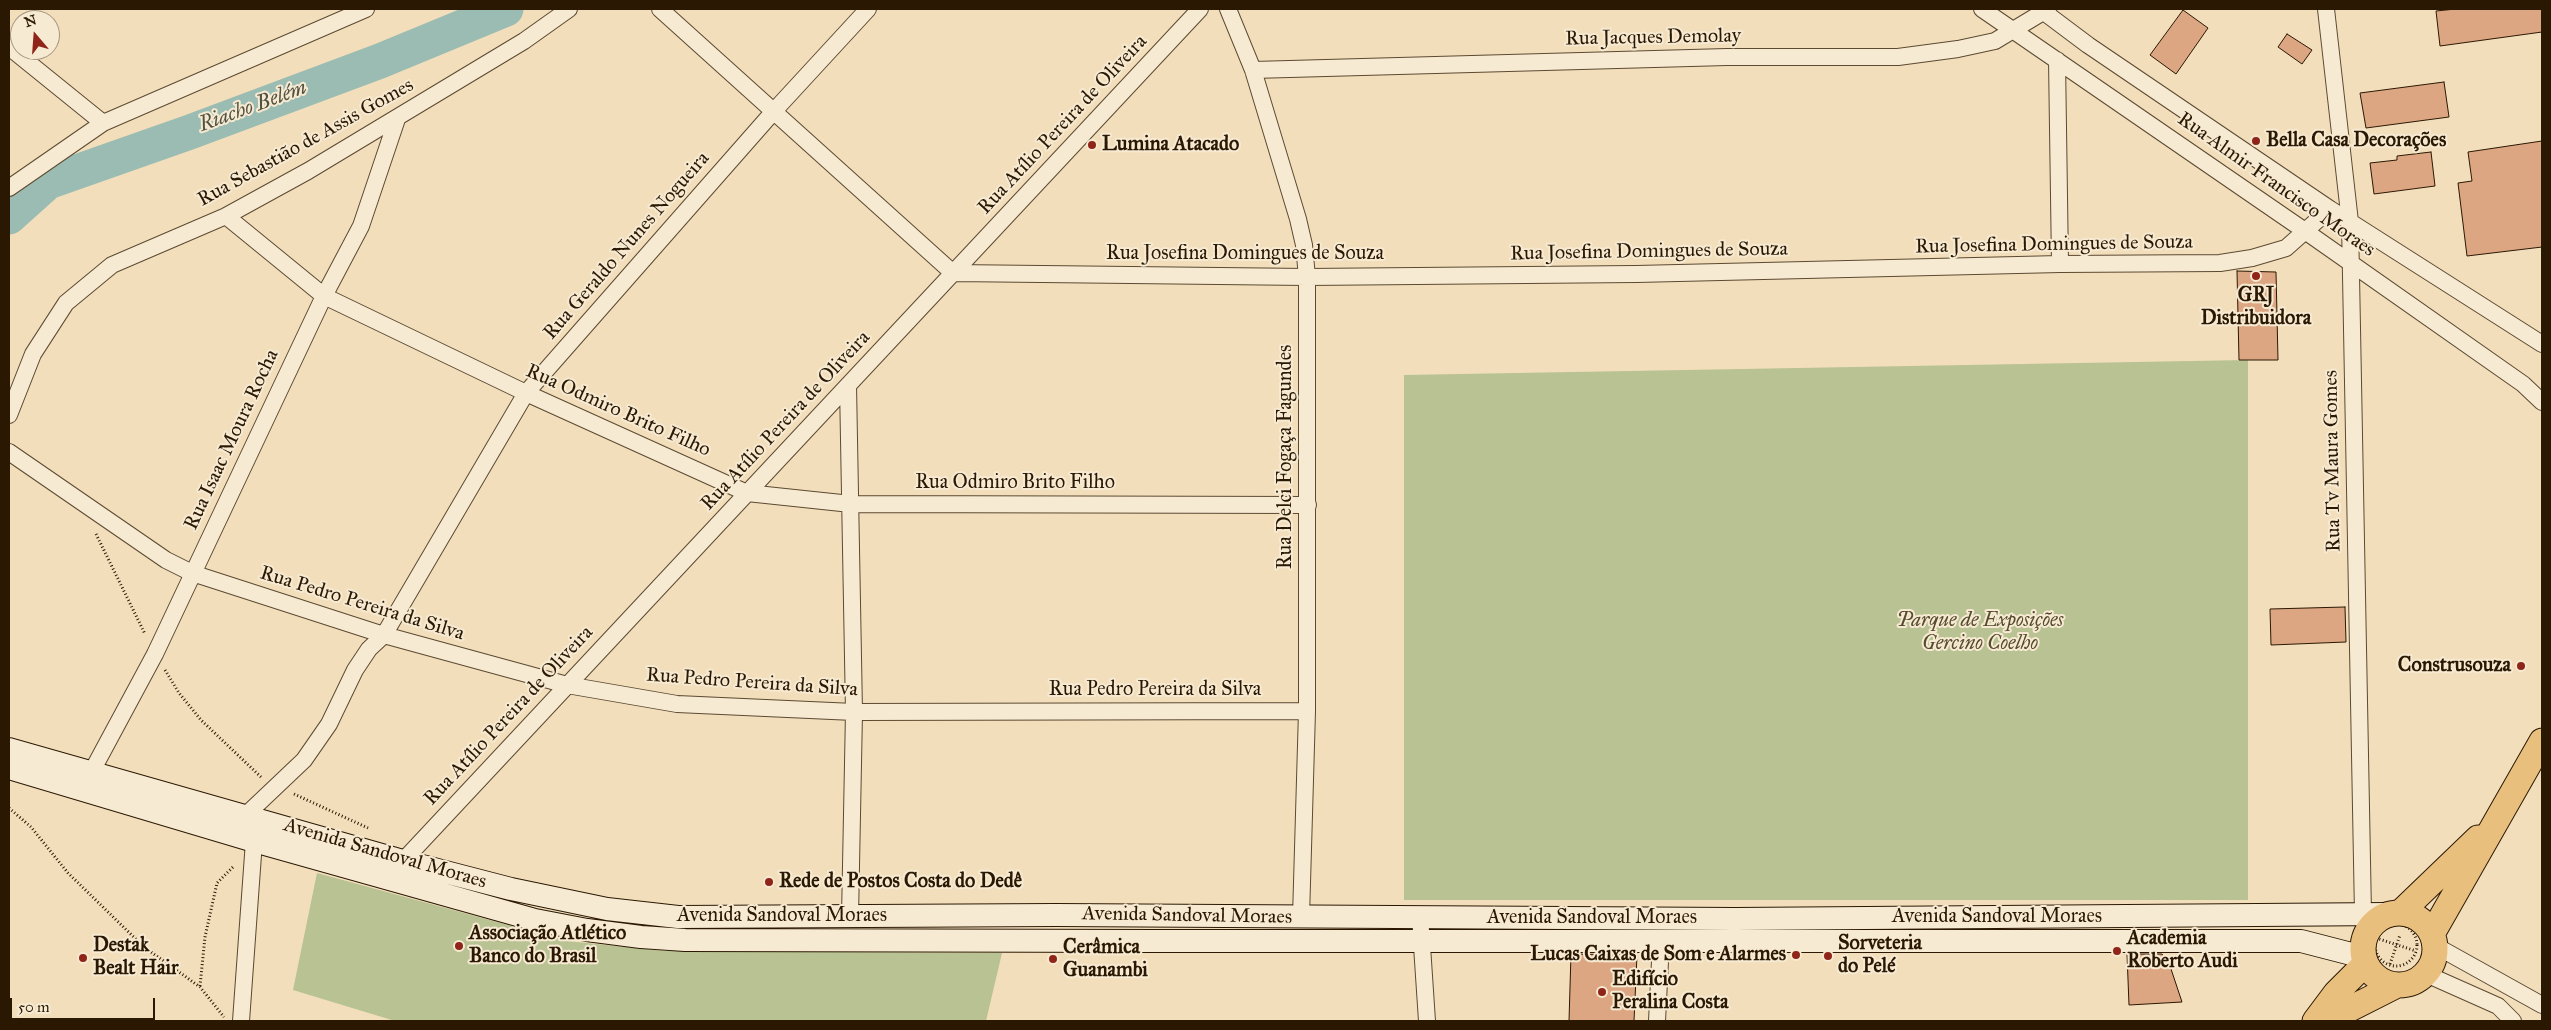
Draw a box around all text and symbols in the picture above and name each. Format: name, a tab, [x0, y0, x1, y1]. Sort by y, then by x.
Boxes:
north arrow	[10, 10, 60, 60]
text: N	[22, 11, 39, 31]
street label: Rua Jacques Demolay	[1565, 24, 1741, 52]
street label: Rua Atílio Pereira de Oliveira	[973, 30, 1153, 220]
street label: Rua Sebastião de Assis Gomes	[194, 74, 418, 212]
water label: Riacho Belém	[196, 76, 310, 138]
street label: Rua Almir Francisco Moraes	[2172, 107, 2380, 263]
place label: Bella Casa Decorações	[2266, 129, 2446, 153]
place label: Lumina Atacado	[1102, 133, 1239, 157]
marker: Bella Casa Decorações	[2250, 135, 2262, 147]
marker: Lumina Atacado	[1086, 139, 1098, 151]
street label: Rua Geraldo Nunes Nogueira	[539, 147, 715, 345]
street label: Rua Josefina Domingues de Souza	[1915, 231, 2193, 259]
street label: Rua Josefina Domingues de Souza	[1510, 238, 1788, 266]
street label: Rua Josefina Domingues de Souza	[1106, 242, 1384, 266]
marker: GRJ Distribuidora	[2250, 270, 2262, 282]
place label: GRJ Distribuidora	[2201, 284, 2311, 331]
street label: Rua Atílio Pereira de Oliveira	[696, 326, 876, 516]
street label: Rua Delci Fogaça Fagundes	[1274, 345, 1298, 569]
street label: Rua Isaac Moura Rocha	[180, 346, 284, 534]
street label: Rua Odmiro Brito Filho	[522, 359, 714, 463]
street label: Rua Tv Maura Gomes	[2319, 370, 2347, 552]
street label: Rua Odmiro Brito Filho	[915, 471, 1115, 495]
street label: Rua Pedro Pereira da Silva	[257, 561, 467, 647]
park label: Parque de Exposições Gercino Coelho	[1897, 609, 2063, 656]
street label: Rua Atílio Pereira de Oliveira	[419, 621, 599, 811]
place label: Construsouza	[2398, 654, 2511, 678]
marker: Construsouza	[2515, 660, 2527, 672]
street label: Rua Pedro Pereira da Silva	[645, 664, 859, 702]
street label: Rua Pedro Pereira da Silva	[1049, 678, 1261, 702]
street label: Avenida Sandoval Moraes	[281, 814, 489, 894]
place label: Rede de Postos Costa do Dedê	[779, 870, 1022, 894]
marker: Rede de Postos Costa do Dedê	[763, 876, 775, 888]
street label: Avenida Sandoval Moraes	[1082, 902, 1292, 930]
street label: Avenida Sandoval Moraes	[677, 904, 887, 928]
street label: Avenida Sandoval Moraes	[1892, 905, 2102, 929]
street label: Avenida Sandoval Moraes	[1487, 906, 1697, 930]
place label: Associação Atlético Banco do Brasil	[469, 922, 626, 969]
place label: Academia Roberto Audi	[2127, 927, 2238, 974]
place label: Sorveteria do Pelé	[1838, 932, 1922, 979]
place label: Destak Bealt Hair	[93, 934, 178, 981]
place label: Cerâmica Guanambi	[1063, 936, 1148, 983]
marker: Associação Atlético Banco do Brasil	[453, 940, 465, 952]
place label: Lucas Caixas de Som e Alarmes	[1530, 943, 1786, 967]
marker: Academia Roberto Audi	[2111, 945, 2123, 957]
marker: Lucas Caixas de Som e Alarmes	[1790, 949, 1802, 961]
marker: Sorveteria do Pelé	[1822, 950, 1834, 962]
marker: Destak Bealt Hair	[77, 952, 89, 964]
marker: Cerâmica Guanambi	[1047, 953, 1059, 965]
place label: Edifício Peralina Costa	[1612, 968, 1728, 1015]
marker: Edifício Peralina Costa	[1596, 986, 1608, 998]
scale bar	[12, 988, 158, 1020]
text: 50 m	[18, 998, 50, 1016]

